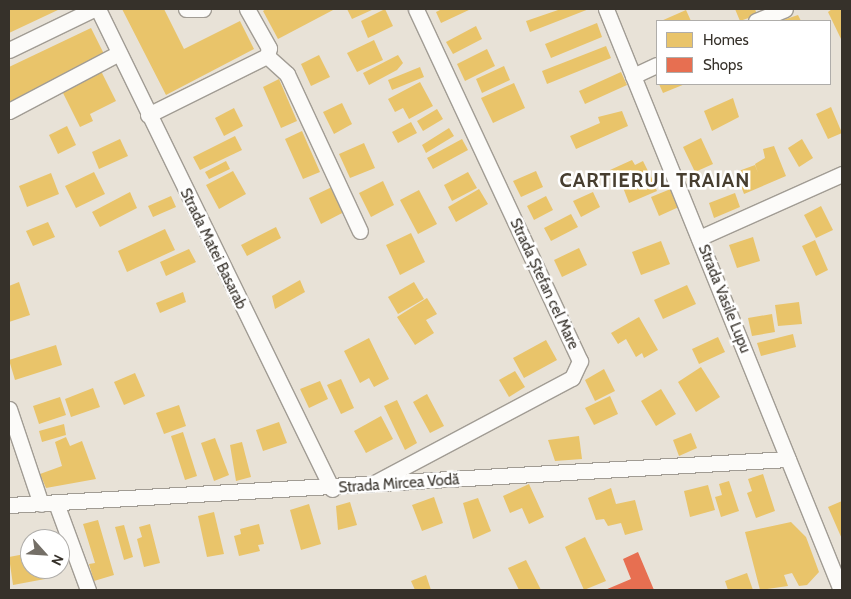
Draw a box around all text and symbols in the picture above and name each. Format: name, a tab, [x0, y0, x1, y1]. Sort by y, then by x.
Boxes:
legend	[656, 20, 831, 85]
text: Homes	[703, 31, 749, 49]
text: Shops	[703, 56, 743, 74]
district label: CARTIERUL TRAIAN	[558, 168, 752, 192]
street label: Strada Matei Basarab	[176, 186, 250, 312]
street label: Strada Ștefan cel Mare	[506, 216, 582, 352]
street label: Strada Vasile Lupu	[694, 242, 754, 356]
street label: Strada Mircea Vodă	[338, 471, 460, 497]
north arrow	[20, 529, 70, 579]
text: N	[47, 552, 68, 569]

